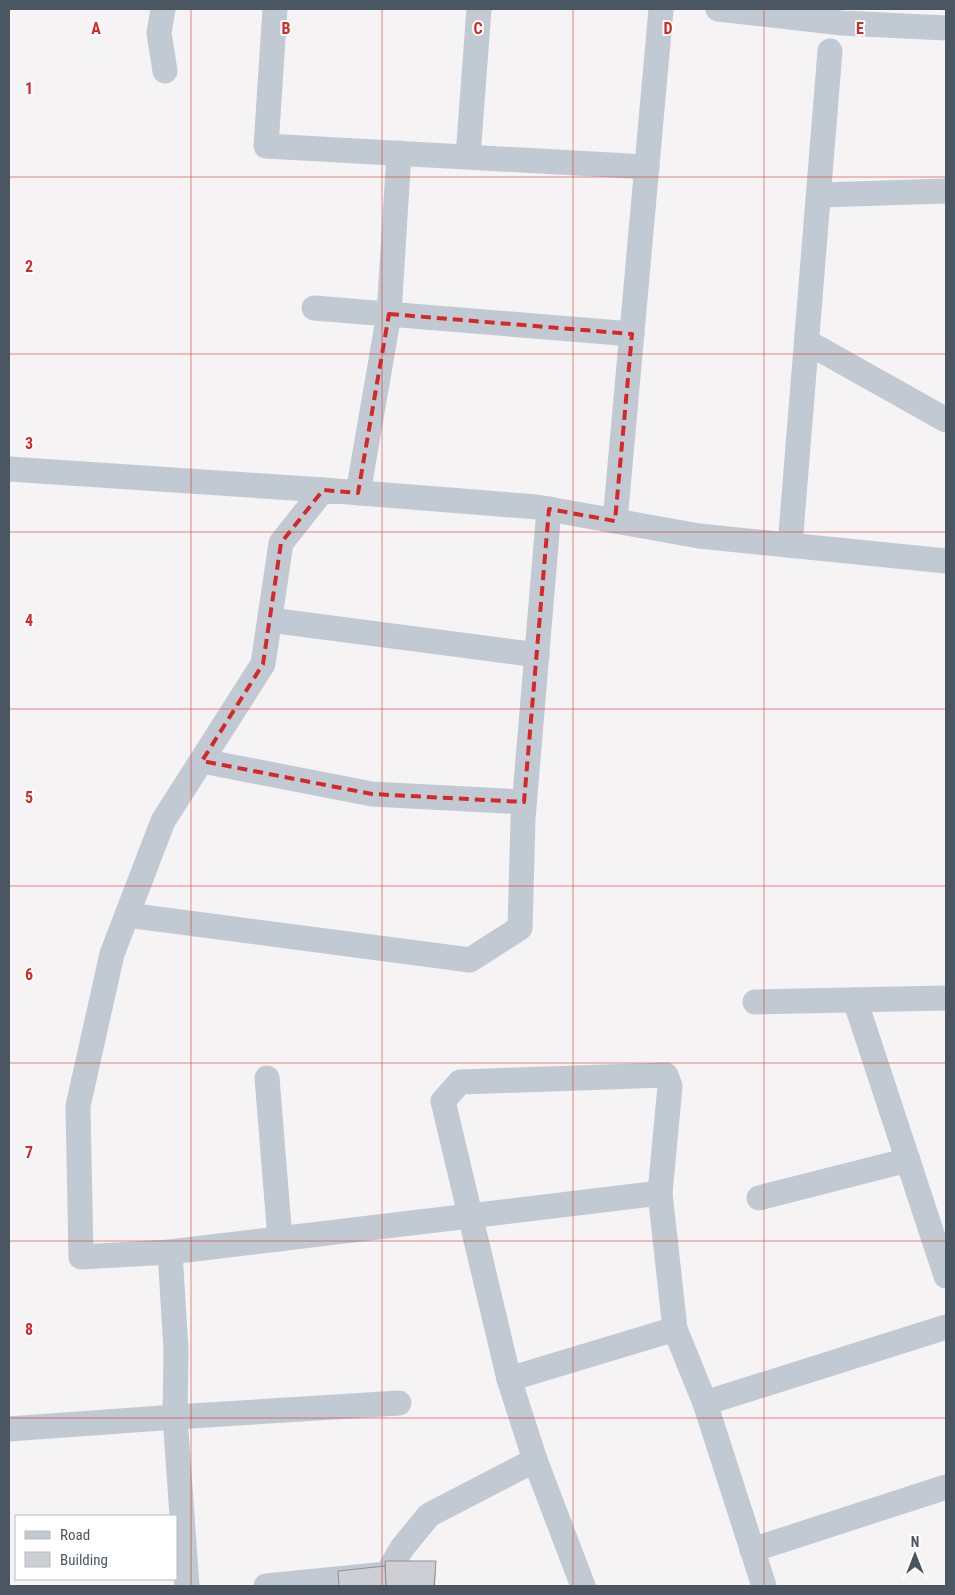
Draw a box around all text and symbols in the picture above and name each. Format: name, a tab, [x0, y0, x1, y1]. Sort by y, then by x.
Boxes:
text: A	[91, 19, 101, 38]
text: B	[282, 19, 291, 38]
text: C	[473, 19, 483, 38]
text: D	[663, 19, 673, 38]
text: E	[856, 19, 864, 38]
text: 1	[25, 79, 33, 98]
text: 2	[25, 257, 33, 276]
text: 3	[25, 434, 33, 453]
text: 4	[25, 611, 33, 630]
text: 5	[25, 788, 33, 807]
text: 6	[25, 965, 33, 984]
text: 7	[25, 1143, 33, 1162]
text: 8	[25, 1320, 33, 1339]
legend	[15, 1515, 178, 1580]
text: Road	[60, 1526, 90, 1544]
north arrow	[890, 1530, 940, 1580]
text: N	[911, 1534, 919, 1550]
text: Building	[60, 1551, 108, 1569]

